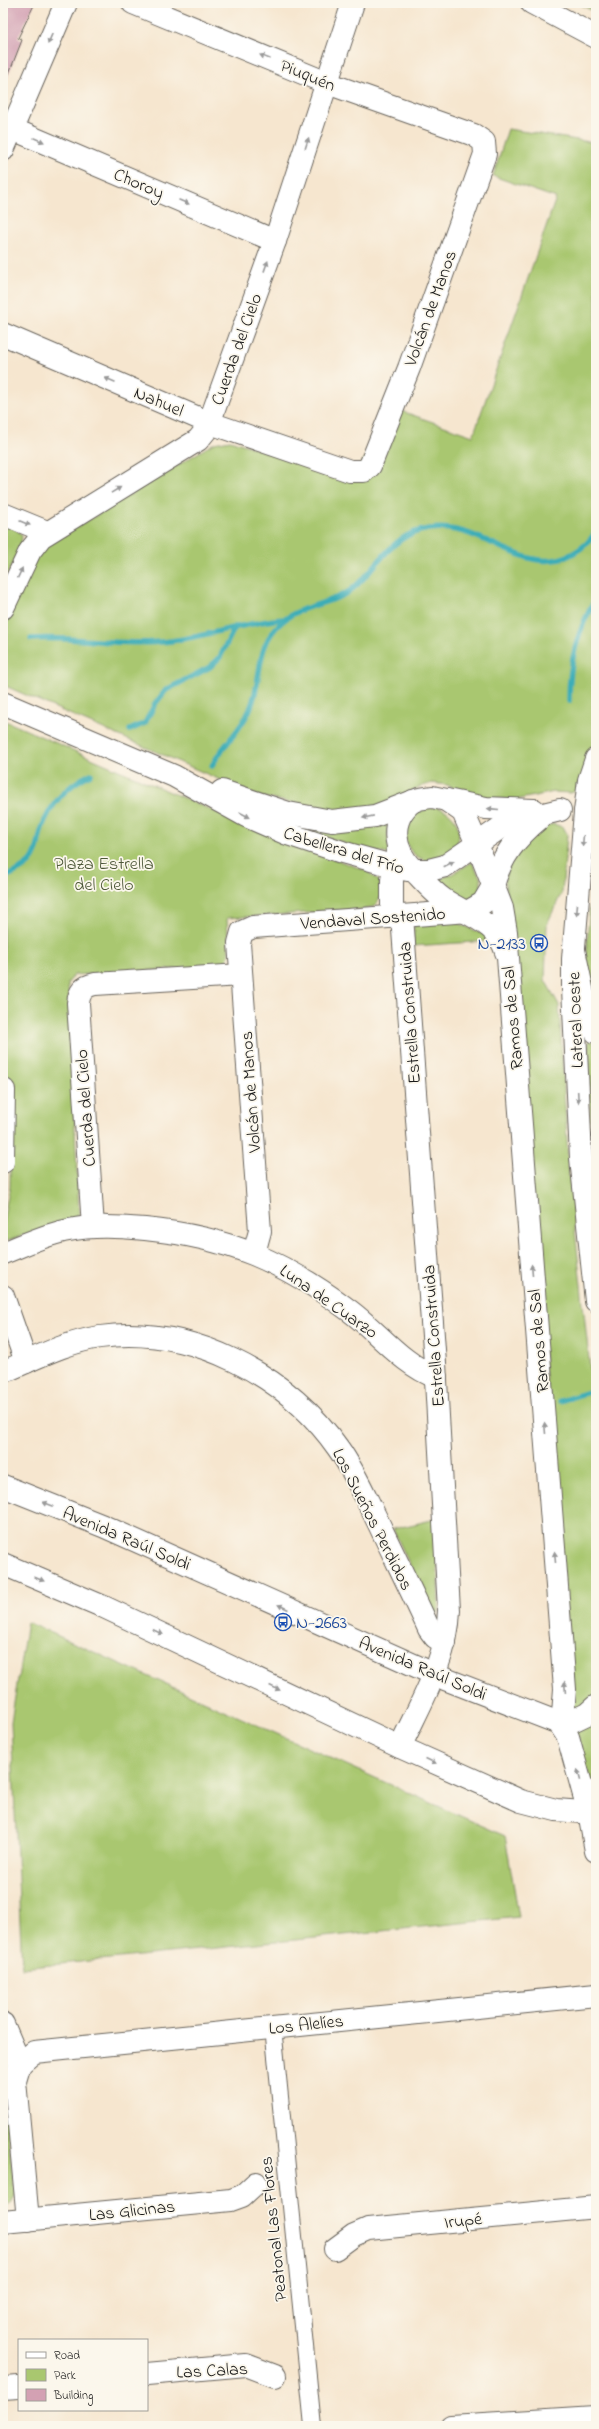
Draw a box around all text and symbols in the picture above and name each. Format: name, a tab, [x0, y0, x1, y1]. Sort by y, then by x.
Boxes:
one-way arrow	[47, 33, 53, 45]
one-way arrow	[259, 54, 271, 61]
street label: Piuquén	[276, 54, 339, 100]
one-way arrow	[304, 136, 310, 148]
one-way arrow	[33, 137, 44, 143]
street label: Choroy	[109, 163, 168, 207]
one-way arrow	[179, 199, 190, 205]
street label: Volcán de Manos	[399, 247, 465, 371]
one-way arrow	[263, 260, 269, 272]
street label: Cuerda del Cielo	[206, 290, 270, 409]
one-way arrow	[103, 376, 115, 382]
street label: Nahuel	[129, 381, 187, 425]
one-way arrow	[110, 487, 122, 494]
one-way arrow	[20, 520, 31, 526]
one-way arrow	[17, 567, 23, 578]
one-way arrow	[487, 805, 499, 812]
one-way arrow	[240, 812, 251, 818]
one-way arrow	[362, 814, 374, 820]
street label: Cabellera del Frío	[280, 821, 407, 883]
one-way arrow	[579, 835, 586, 847]
park label: Plaza Estrella del Cielo	[54, 852, 154, 899]
one-way arrow	[443, 861, 454, 867]
street label: Vendaval Sostenido	[299, 902, 446, 938]
one-way arrow	[573, 904, 580, 916]
place label: N-2133	[478, 932, 526, 958]
bus stop icon: N-2133	[529, 933, 549, 953]
street label: Estrella Construida	[393, 941, 429, 1085]
street label: Ramos de Sal	[497, 965, 531, 1071]
street label: Lateral Oeste	[562, 970, 592, 1069]
street label: Volcán de Manos	[235, 1030, 269, 1154]
street label: Cuerda del Cielo	[70, 1048, 104, 1167]
one-way arrow	[574, 1091, 581, 1103]
street label: Luna de Cuarzo	[273, 1259, 382, 1346]
street label: Estrella Construida	[417, 1264, 453, 1408]
one-way arrow	[529, 1264, 536, 1276]
street label: Ramos de Sal	[523, 1288, 557, 1394]
one-way arrow	[541, 1422, 548, 1434]
street label: Los Sueños Perdidos	[324, 1444, 418, 1595]
one-way arrow	[42, 1501, 54, 1507]
street label: Avenida Raúl Soldi	[58, 1501, 194, 1579]
one-way arrow	[551, 1551, 558, 1563]
one-way arrow	[33, 1576, 45, 1583]
one-way arrow	[276, 1603, 288, 1609]
place label: N-2663	[296, 1611, 347, 1637]
bus stop icon: N-2663	[273, 1612, 293, 1632]
one-way arrow	[152, 1629, 163, 1635]
street label: Avenida Raúl Soldi	[354, 1631, 490, 1709]
one-way arrow	[561, 1681, 568, 1693]
one-way arrow	[270, 1685, 281, 1691]
one-way arrow	[425, 1758, 437, 1764]
one-way arrow	[576, 1769, 582, 1781]
street label: Los Alelíes	[267, 2009, 345, 2043]
street label: Peatonal Las Flores	[254, 2155, 296, 2303]
street label: Las Glicinas	[88, 2195, 177, 2229]
street label: Irupé	[443, 2207, 484, 2237]
legend	[18, 2339, 148, 2411]
text: Road	[54, 2347, 80, 2365]
street label: Las Calas	[176, 2357, 249, 2387]
text: Park	[54, 2367, 76, 2385]
text: Building	[53, 2387, 93, 2406]

